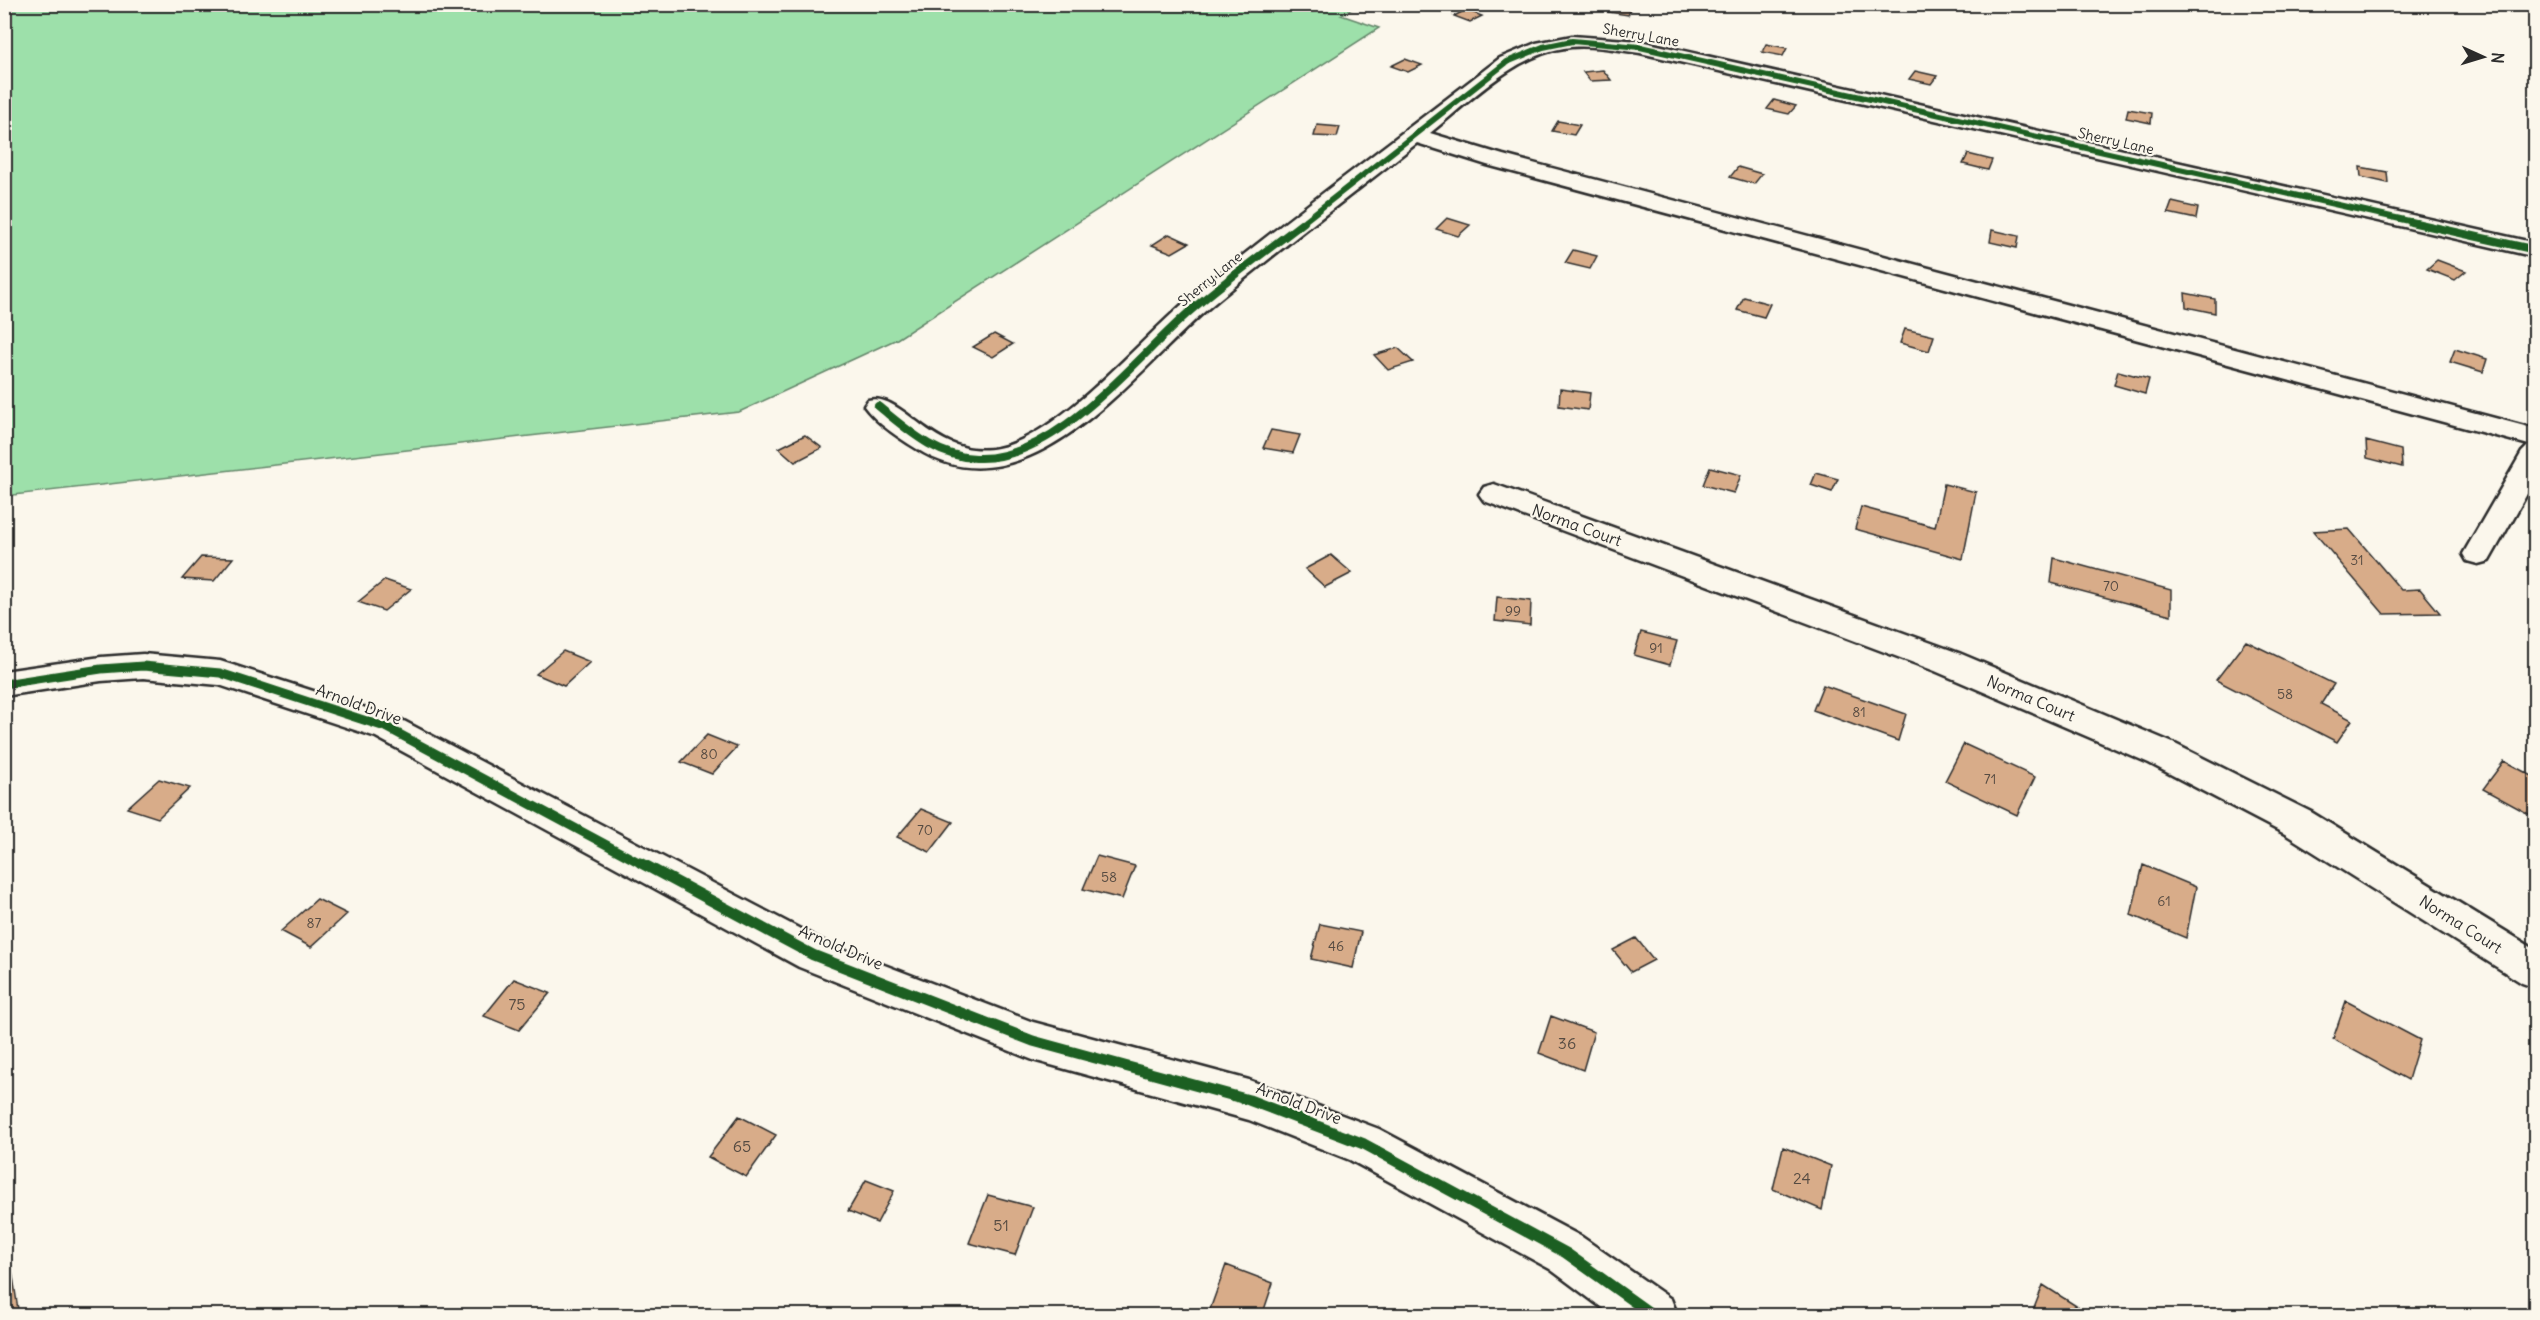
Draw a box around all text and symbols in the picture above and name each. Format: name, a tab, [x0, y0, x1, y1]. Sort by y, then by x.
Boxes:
street label: Sherry Lane	[1601, 19, 1681, 51]
north arrow	[2453, 27, 2513, 87]
text: N	[2488, 52, 2508, 64]
street label: Sherry Lane	[2076, 124, 2156, 158]
street label: Sherry Lane	[1174, 248, 1246, 310]
street label: Norma Court	[1529, 500, 1625, 551]
house number: 31	[2350, 551, 2364, 569]
house number: 70	[2103, 577, 2119, 595]
house number: 99	[1505, 602, 1521, 620]
house number: 91	[1649, 639, 1663, 657]
street label: Norma Court	[1984, 670, 2079, 726]
street label: Arnold Drive	[313, 679, 405, 729]
house number: 58	[2277, 685, 2293, 703]
house number: 81	[1852, 703, 1866, 721]
house number: 80	[700, 745, 718, 763]
house number: 71	[1984, 770, 1996, 788]
house number: 70	[917, 821, 933, 839]
house number: 58	[1101, 868, 1117, 886]
street label: Norma Court	[2416, 891, 2507, 958]
house number: 61	[2157, 892, 2171, 910]
house number: 87	[307, 914, 322, 932]
street label: Arnold Drive	[796, 920, 886, 974]
house number: 46	[1328, 937, 1344, 955]
house number: 75	[508, 994, 526, 1014]
house number: 36	[1558, 1033, 1576, 1053]
street label: Arnold Drive	[1254, 1078, 1344, 1128]
house number: 65	[733, 1136, 751, 1156]
house number: 24	[1793, 1168, 1811, 1188]
house number: 51	[993, 1215, 1009, 1235]

